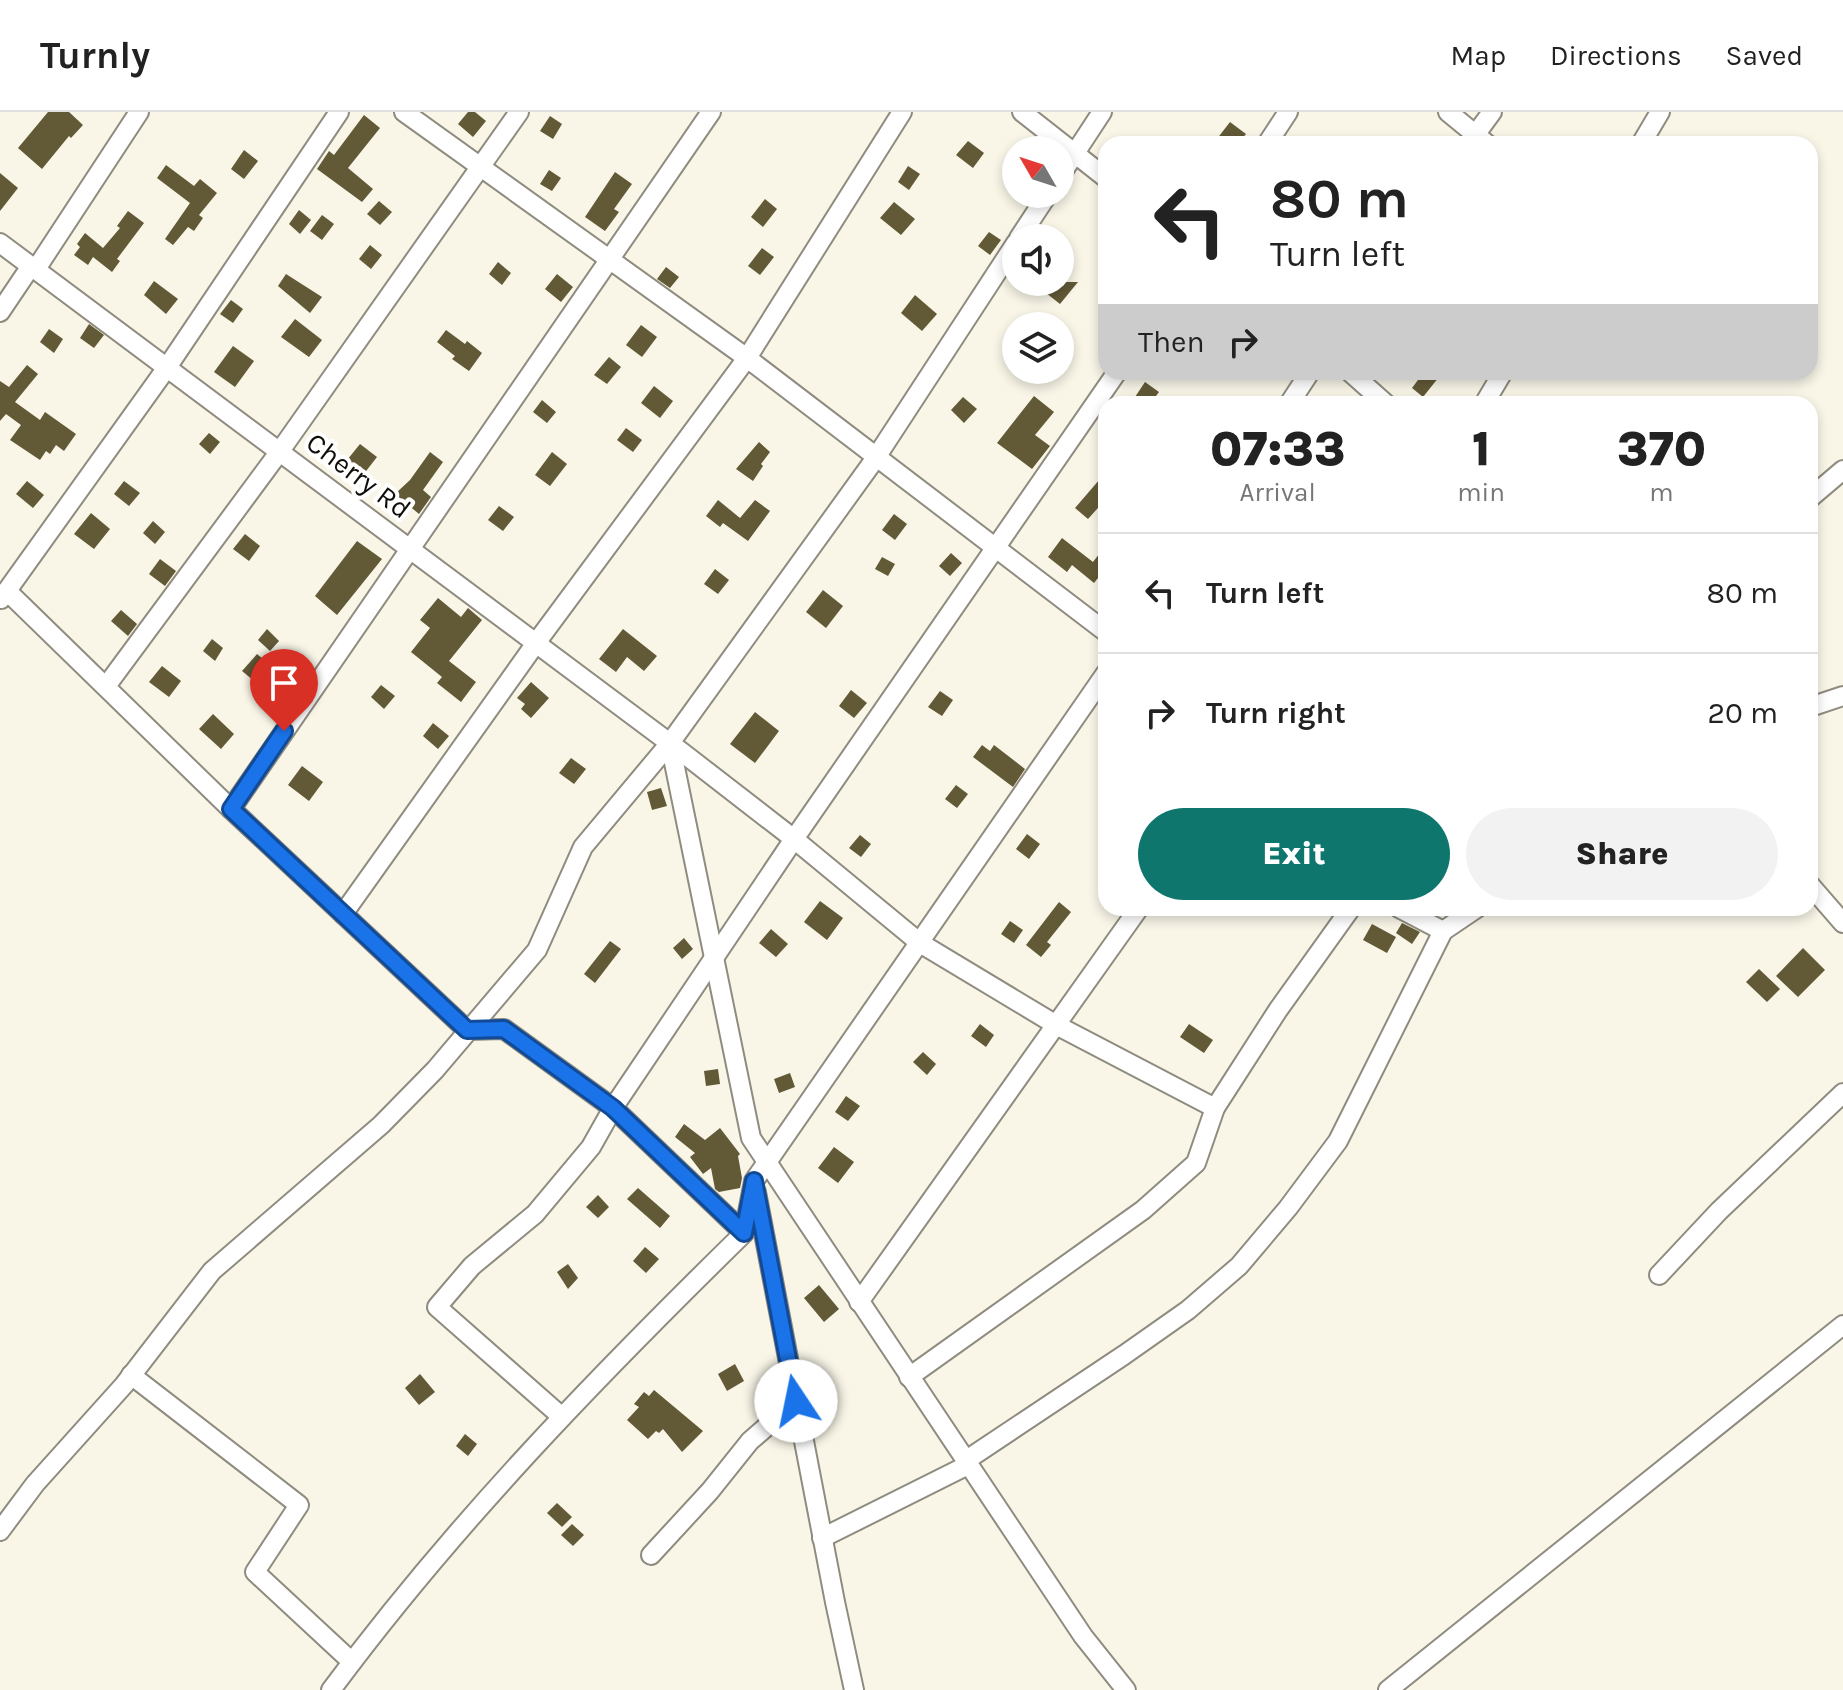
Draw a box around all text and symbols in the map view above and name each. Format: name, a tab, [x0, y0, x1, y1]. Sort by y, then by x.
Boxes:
text: Turnly	[40, 33, 150, 78]
text: Map	[1451, 39, 1506, 72]
text: Directions	[1550, 39, 1682, 72]
text: Saved	[1726, 39, 1803, 72]
north arrow	[1002, 136, 1074, 208]
map controls	[1002, 136, 1074, 384]
text: 80 m	[1270, 166, 1409, 231]
icon: left	[1138, 168, 1242, 272]
button: sound	[1002, 224, 1074, 296]
text: Turn left	[1270, 233, 1405, 275]
button: layers	[1002, 312, 1074, 384]
icon: right	[1221, 320, 1265, 364]
text: Then	[1138, 324, 1205, 360]
text: 07:33	[1210, 421, 1345, 477]
text: 1	[1472, 421, 1490, 477]
text: 370	[1617, 421, 1706, 477]
street label: Cherry Rd	[300, 425, 417, 525]
text: Arrival	[1240, 477, 1316, 508]
text: min	[1457, 477, 1505, 508]
text: m	[1649, 477, 1674, 508]
icon: left	[1138, 571, 1182, 615]
text: Turn left	[1206, 575, 1324, 611]
text: 80 m	[1707, 575, 1778, 611]
pin	[250, 649, 318, 731]
icon: arrive	[262, 661, 306, 705]
icon: right	[1138, 691, 1182, 735]
text: Turn right	[1206, 695, 1346, 731]
text: 20 m	[1708, 695, 1778, 731]
button: Exit	[1138, 808, 1450, 900]
button: Share	[1466, 808, 1778, 900]
position arrow	[754, 1359, 838, 1443]

